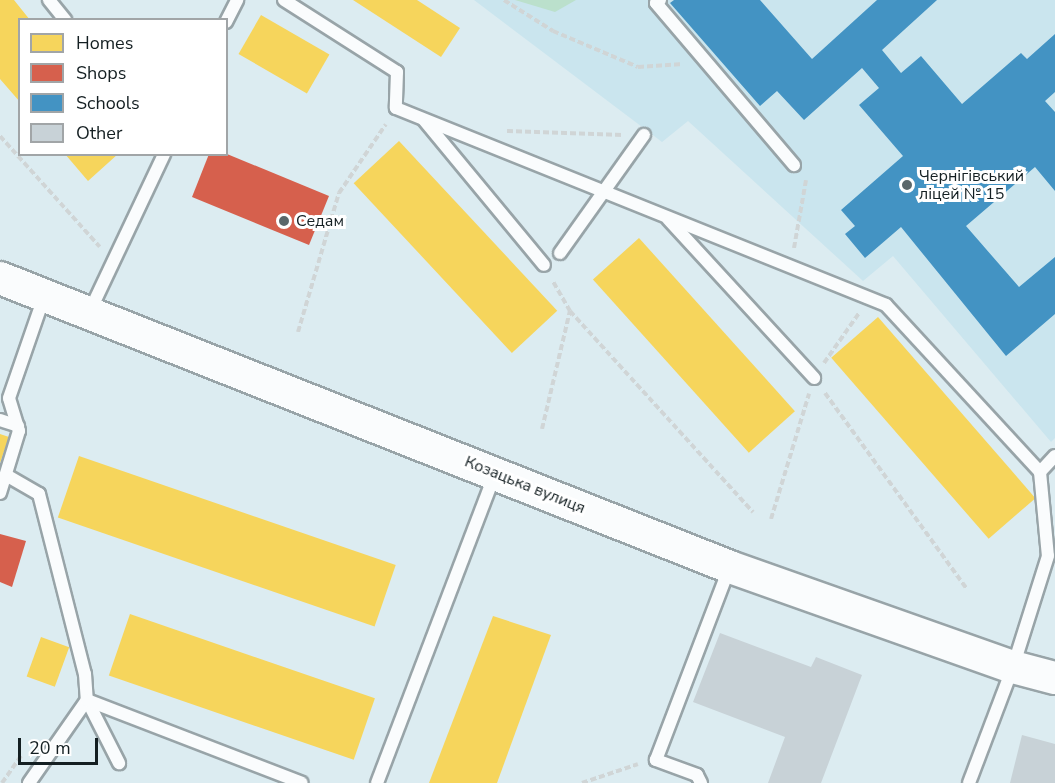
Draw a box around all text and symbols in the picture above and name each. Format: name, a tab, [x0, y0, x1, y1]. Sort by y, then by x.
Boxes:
legend	[18, 18, 228, 156]
text: Homes	[76, 31, 133, 55]
text: Shops	[76, 61, 126, 85]
text: Schools	[76, 91, 140, 115]
text: Other	[76, 121, 122, 145]
place label: Чернігівський ліцей № 15	[919, 166, 1024, 204]
marker: Чернігівський ліцей № 15	[900, 178, 914, 192]
place label: Седам	[296, 211, 344, 231]
marker: Седам	[277, 214, 291, 228]
street label: Козацька вулиця	[462, 452, 588, 518]
scale bar	[21, 726, 100, 764]
text: 20 m	[29, 736, 71, 760]

